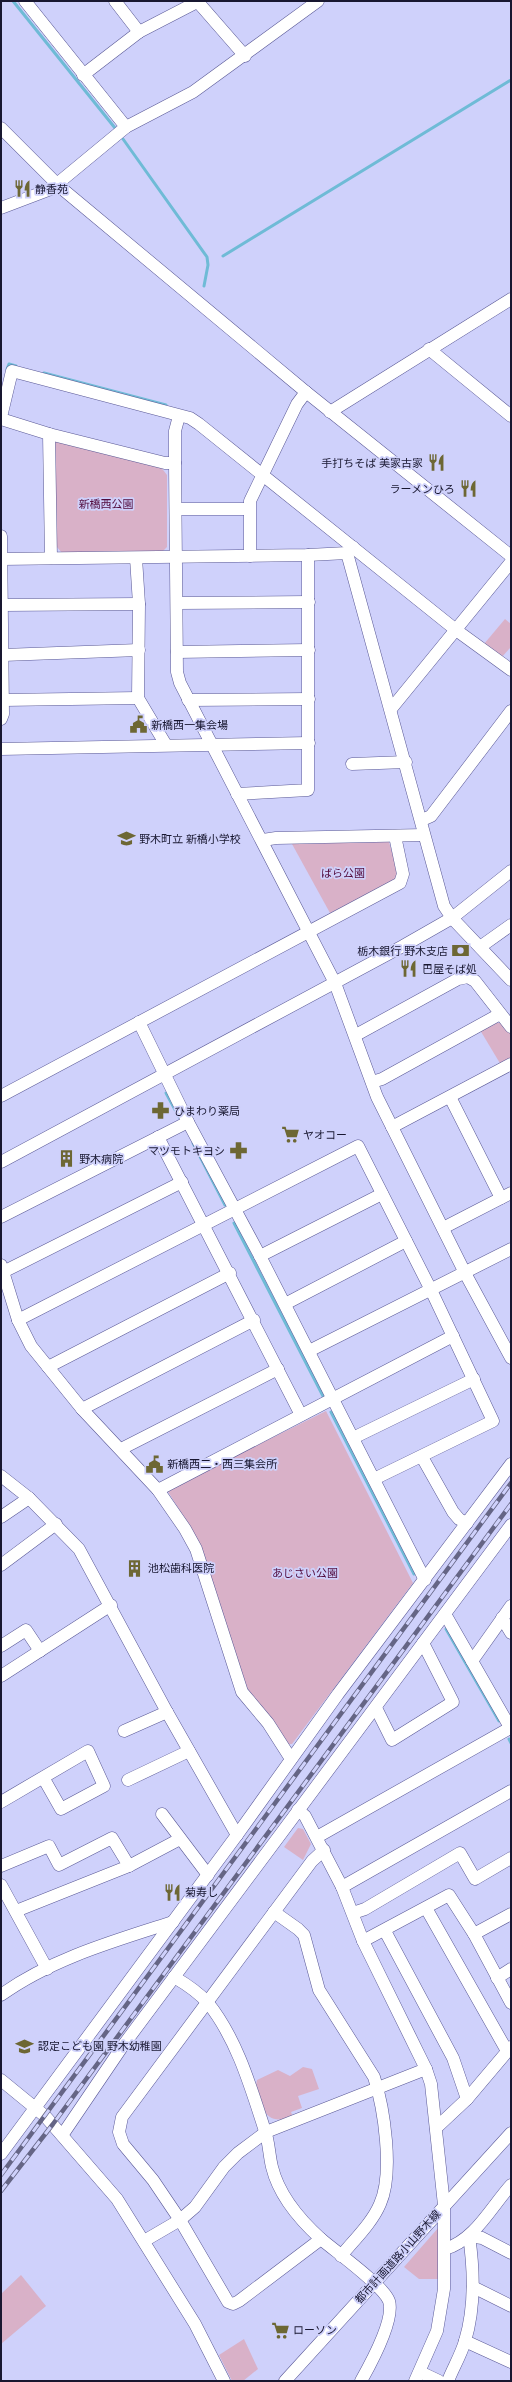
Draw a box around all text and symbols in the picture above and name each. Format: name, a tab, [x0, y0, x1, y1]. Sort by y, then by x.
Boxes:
restaurant icon: 静香苑	[12, 179, 32, 199]
place label: 静香苑	[35, 183, 68, 196]
restaurant icon: 手打ちそば 美家古家	[426, 453, 446, 473]
place label: 手打ちそば 美家古家	[321, 457, 423, 470]
restaurant icon: ラーメンひろ	[458, 479, 478, 499]
place label: ラーメンひろ	[389, 483, 455, 496]
park label: 新橋西公園	[79, 498, 134, 511]
public building icon: 新橋西一集会場	[128, 715, 148, 735]
place label: 新橋西一集会場	[151, 719, 228, 732]
school or university icon: 野木町立 新橋小学校	[116, 829, 136, 849]
place label: 野木町立 新橋小学校	[139, 833, 241, 846]
park label: ばら公園	[321, 867, 365, 880]
bank icon: 栃木銀行 野木支店	[451, 941, 471, 961]
place label: 栃木銀行 野木支店	[357, 945, 448, 958]
restaurant icon: 巴屋そば処	[399, 959, 419, 979]
place label: 巴屋そば処	[422, 963, 477, 976]
pharmacy icon: ひまわり薬局	[151, 1101, 171, 1121]
place label: ひまわり薬局	[174, 1105, 240, 1118]
supermarket icon: ヤオコー	[280, 1125, 300, 1145]
place label: ヤオコー	[303, 1129, 347, 1142]
pharmacy icon: マツモトキヨシ	[228, 1141, 248, 1161]
place label: マツモトキヨシ	[148, 1145, 225, 1158]
building icon: 野木病院	[56, 1149, 76, 1169]
place label: 野木病院	[79, 1153, 123, 1166]
public building icon: 新橋西二・西三集会所	[144, 1454, 164, 1474]
place label: 新橋西二・西三集会所	[167, 1458, 278, 1471]
building icon: 池松歯科医院	[125, 1558, 145, 1578]
place label: 池松歯科医院	[148, 1562, 214, 1575]
park label: あじさい公園	[272, 1567, 338, 1580]
restaurant icon: 菊寿し	[162, 1882, 182, 1902]
place label: 菊寿し	[185, 1886, 218, 1899]
school or university icon: 認定こども園 野木幼稚園	[15, 2036, 35, 2056]
place label: 認定こども園 野木幼稚園	[38, 2040, 162, 2053]
street label: 都市計画道路小山野木線	[353, 2208, 443, 2306]
supermarket icon: ローソン	[270, 2320, 290, 2340]
place label: ローソン	[293, 2324, 337, 2337]

